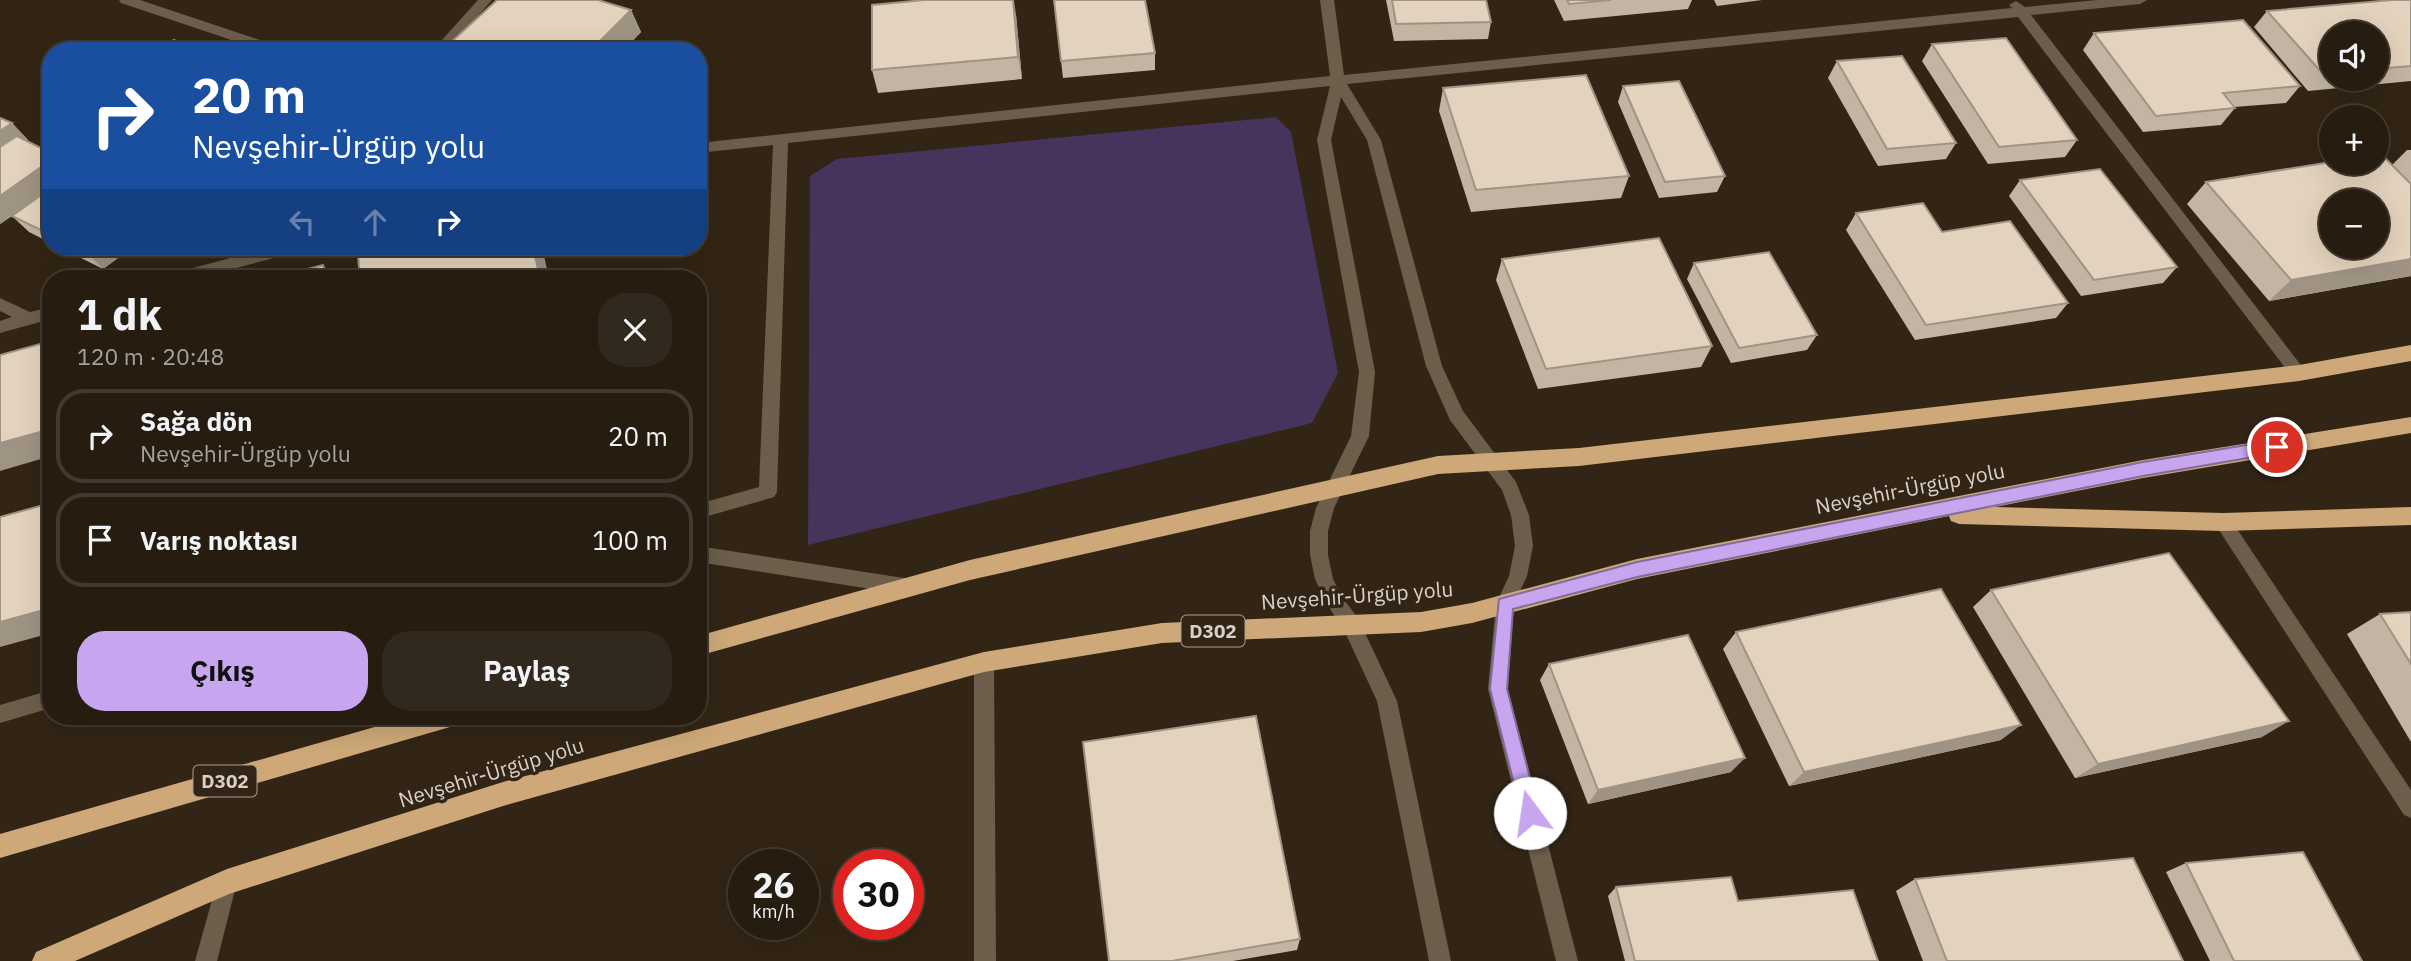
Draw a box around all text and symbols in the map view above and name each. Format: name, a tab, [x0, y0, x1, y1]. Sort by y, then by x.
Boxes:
map controls	[2319, 21, 2389, 259]
button: sound	[2319, 21, 2389, 91]
text: 20 m	[192, 63, 306, 126]
icon: right	[77, 70, 168, 161]
button: +	[2319, 105, 2389, 175]
text: Nevşehir-Ürgüp yolu	[192, 125, 485, 167]
button: −	[2319, 189, 2389, 259]
icon: left	[283, 203, 321, 241]
icon: ahead	[356, 203, 394, 241]
icon: right	[429, 203, 467, 241]
text: 1 dk	[77, 287, 162, 342]
button: close	[598, 293, 672, 367]
text: 120 m · 20:48	[77, 341, 224, 371]
text: Sağa dön	[140, 404, 252, 438]
icon: right	[81, 417, 119, 455]
pin	[2247, 417, 2307, 477]
text: 20 m	[608, 419, 668, 453]
icon: arrive	[2258, 428, 2296, 466]
text: Nevşehir-Ürgüp yolu	[140, 438, 351, 468]
street label: Nevşehir-Ürgüp yolu	[1813, 456, 2007, 520]
icon: arrive	[81, 521, 119, 559]
text: Varış noktası	[140, 523, 298, 557]
text: 100 m	[592, 523, 668, 557]
street label: Nevşehir-Ürgüp yolu	[1260, 574, 1454, 616]
road number: D302	[1182, 616, 1244, 646]
button: Çıkış	[77, 631, 368, 711]
button: Paylaş	[382, 631, 672, 711]
street label: Nevşehir-Ürgüp yolu	[395, 730, 587, 814]
road number: D302	[194, 766, 256, 796]
position arrow	[1493, 776, 1567, 850]
speed limit sign: 30	[833, 849, 924, 940]
text: 26	[752, 862, 795, 908]
text: km/h	[752, 900, 795, 923]

